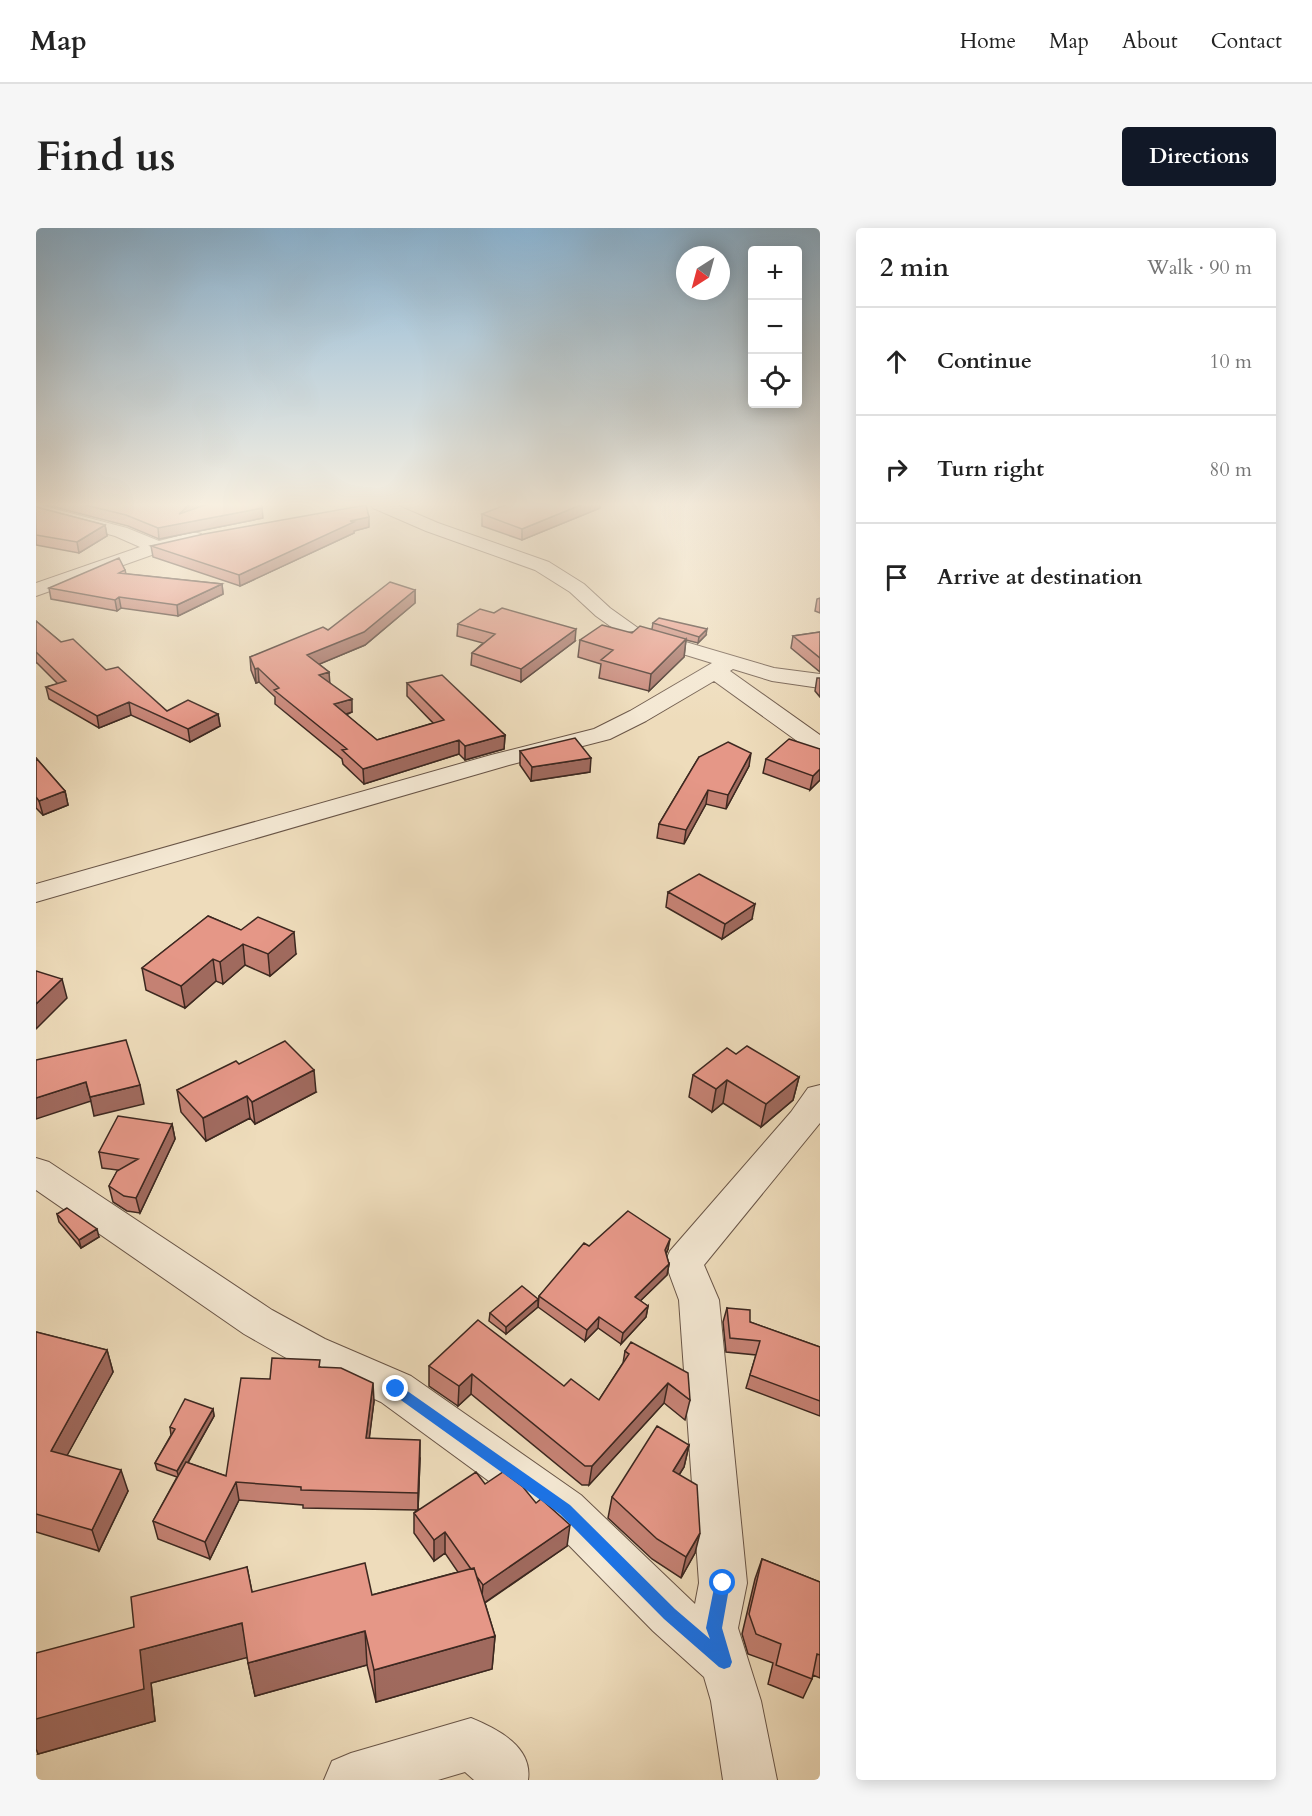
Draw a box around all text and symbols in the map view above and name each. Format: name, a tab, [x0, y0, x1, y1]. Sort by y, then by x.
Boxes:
text: Map	[30, 22, 87, 60]
text: Home	[960, 27, 1016, 56]
text: Map	[1049, 27, 1089, 56]
text: About	[1122, 27, 1178, 56]
text: Contact	[1211, 27, 1282, 56]
button: Directions	[1122, 127, 1276, 186]
text: Find us	[36, 128, 176, 185]
north arrow	[676, 246, 730, 300]
map controls	[748, 246, 802, 408]
button: +	[748, 246, 802, 300]
text: 2 min	[880, 250, 949, 285]
text: Walk · 90 m	[1147, 254, 1252, 281]
button: −	[748, 300, 802, 354]
icon: ahead	[880, 345, 913, 378]
text: Continue	[937, 346, 1032, 376]
text: 10 m	[1209, 348, 1252, 375]
button: locate	[748, 354, 802, 408]
icon: right	[880, 453, 913, 486]
text: Turn right	[937, 454, 1044, 484]
text: 80 m	[1209, 456, 1252, 483]
icon: arrive	[880, 561, 913, 594]
text: Arrive at destination	[937, 562, 1142, 592]
route end	[382, 1375, 408, 1401]
route start	[709, 1569, 735, 1595]

